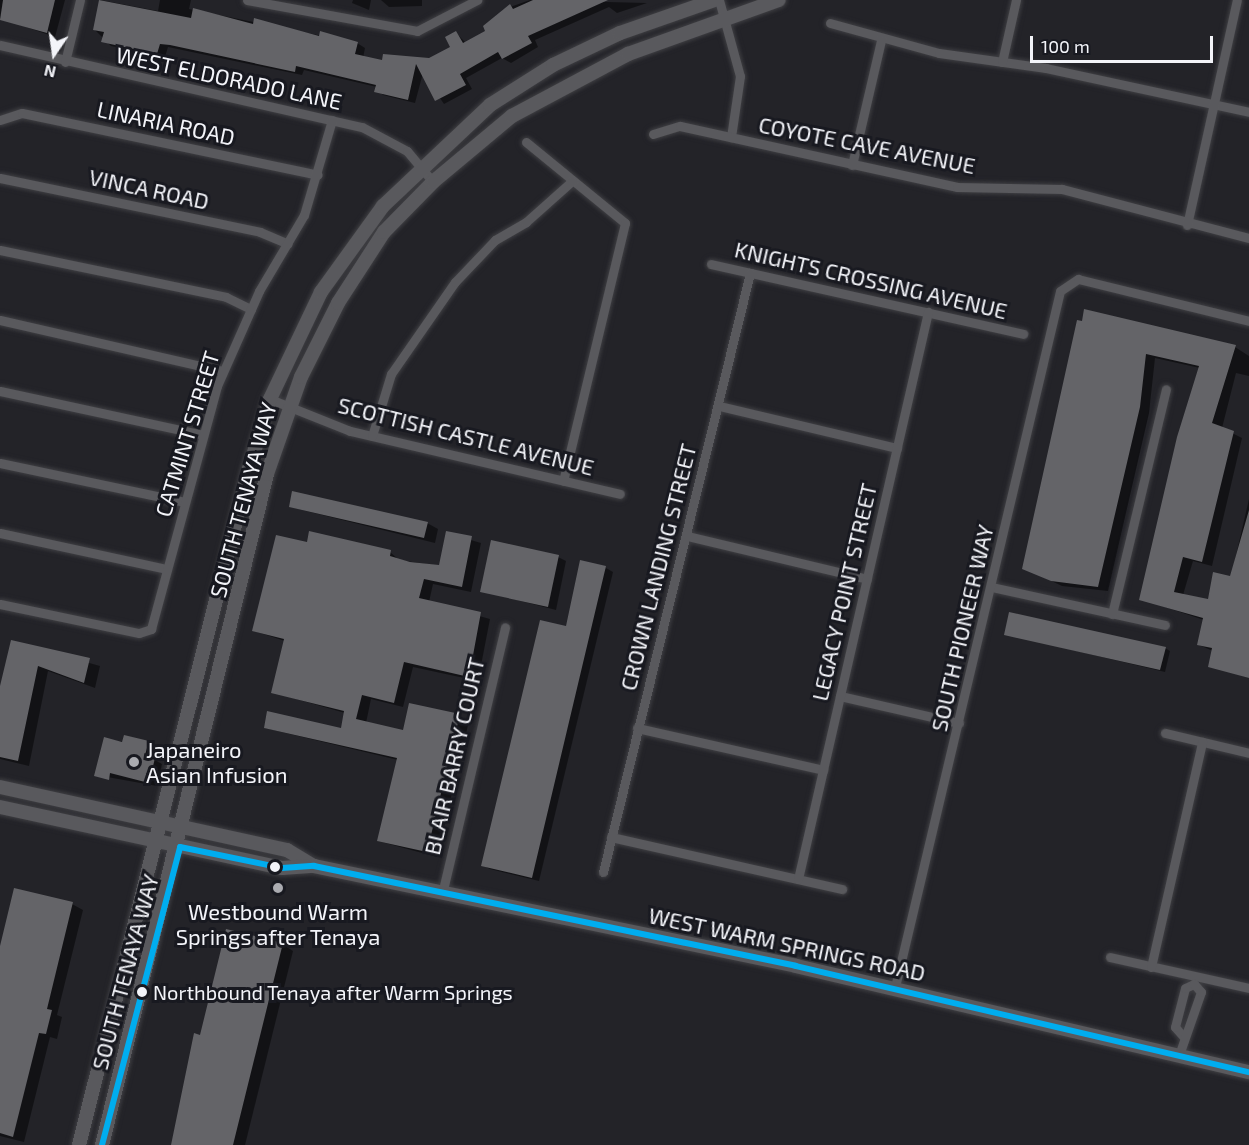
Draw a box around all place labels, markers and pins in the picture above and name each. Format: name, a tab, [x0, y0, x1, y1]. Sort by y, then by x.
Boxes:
place label: Japaneiro Asian Infusion	[146, 736, 287, 788]
marker: Japaneiro Asian Infusion	[127, 755, 141, 769]
unlabelled marker	[269, 861, 281, 873]
marker: Westbound Warm Springs after Tenaya	[271, 881, 285, 895]
place label: Westbound Warm Springs after Tenaya	[175, 898, 381, 950]
place label: Northbound Tenaya after Warm Springs	[153, 980, 514, 1004]
marker: Northbound Tenaya after Warm Springs	[136, 986, 148, 998]

